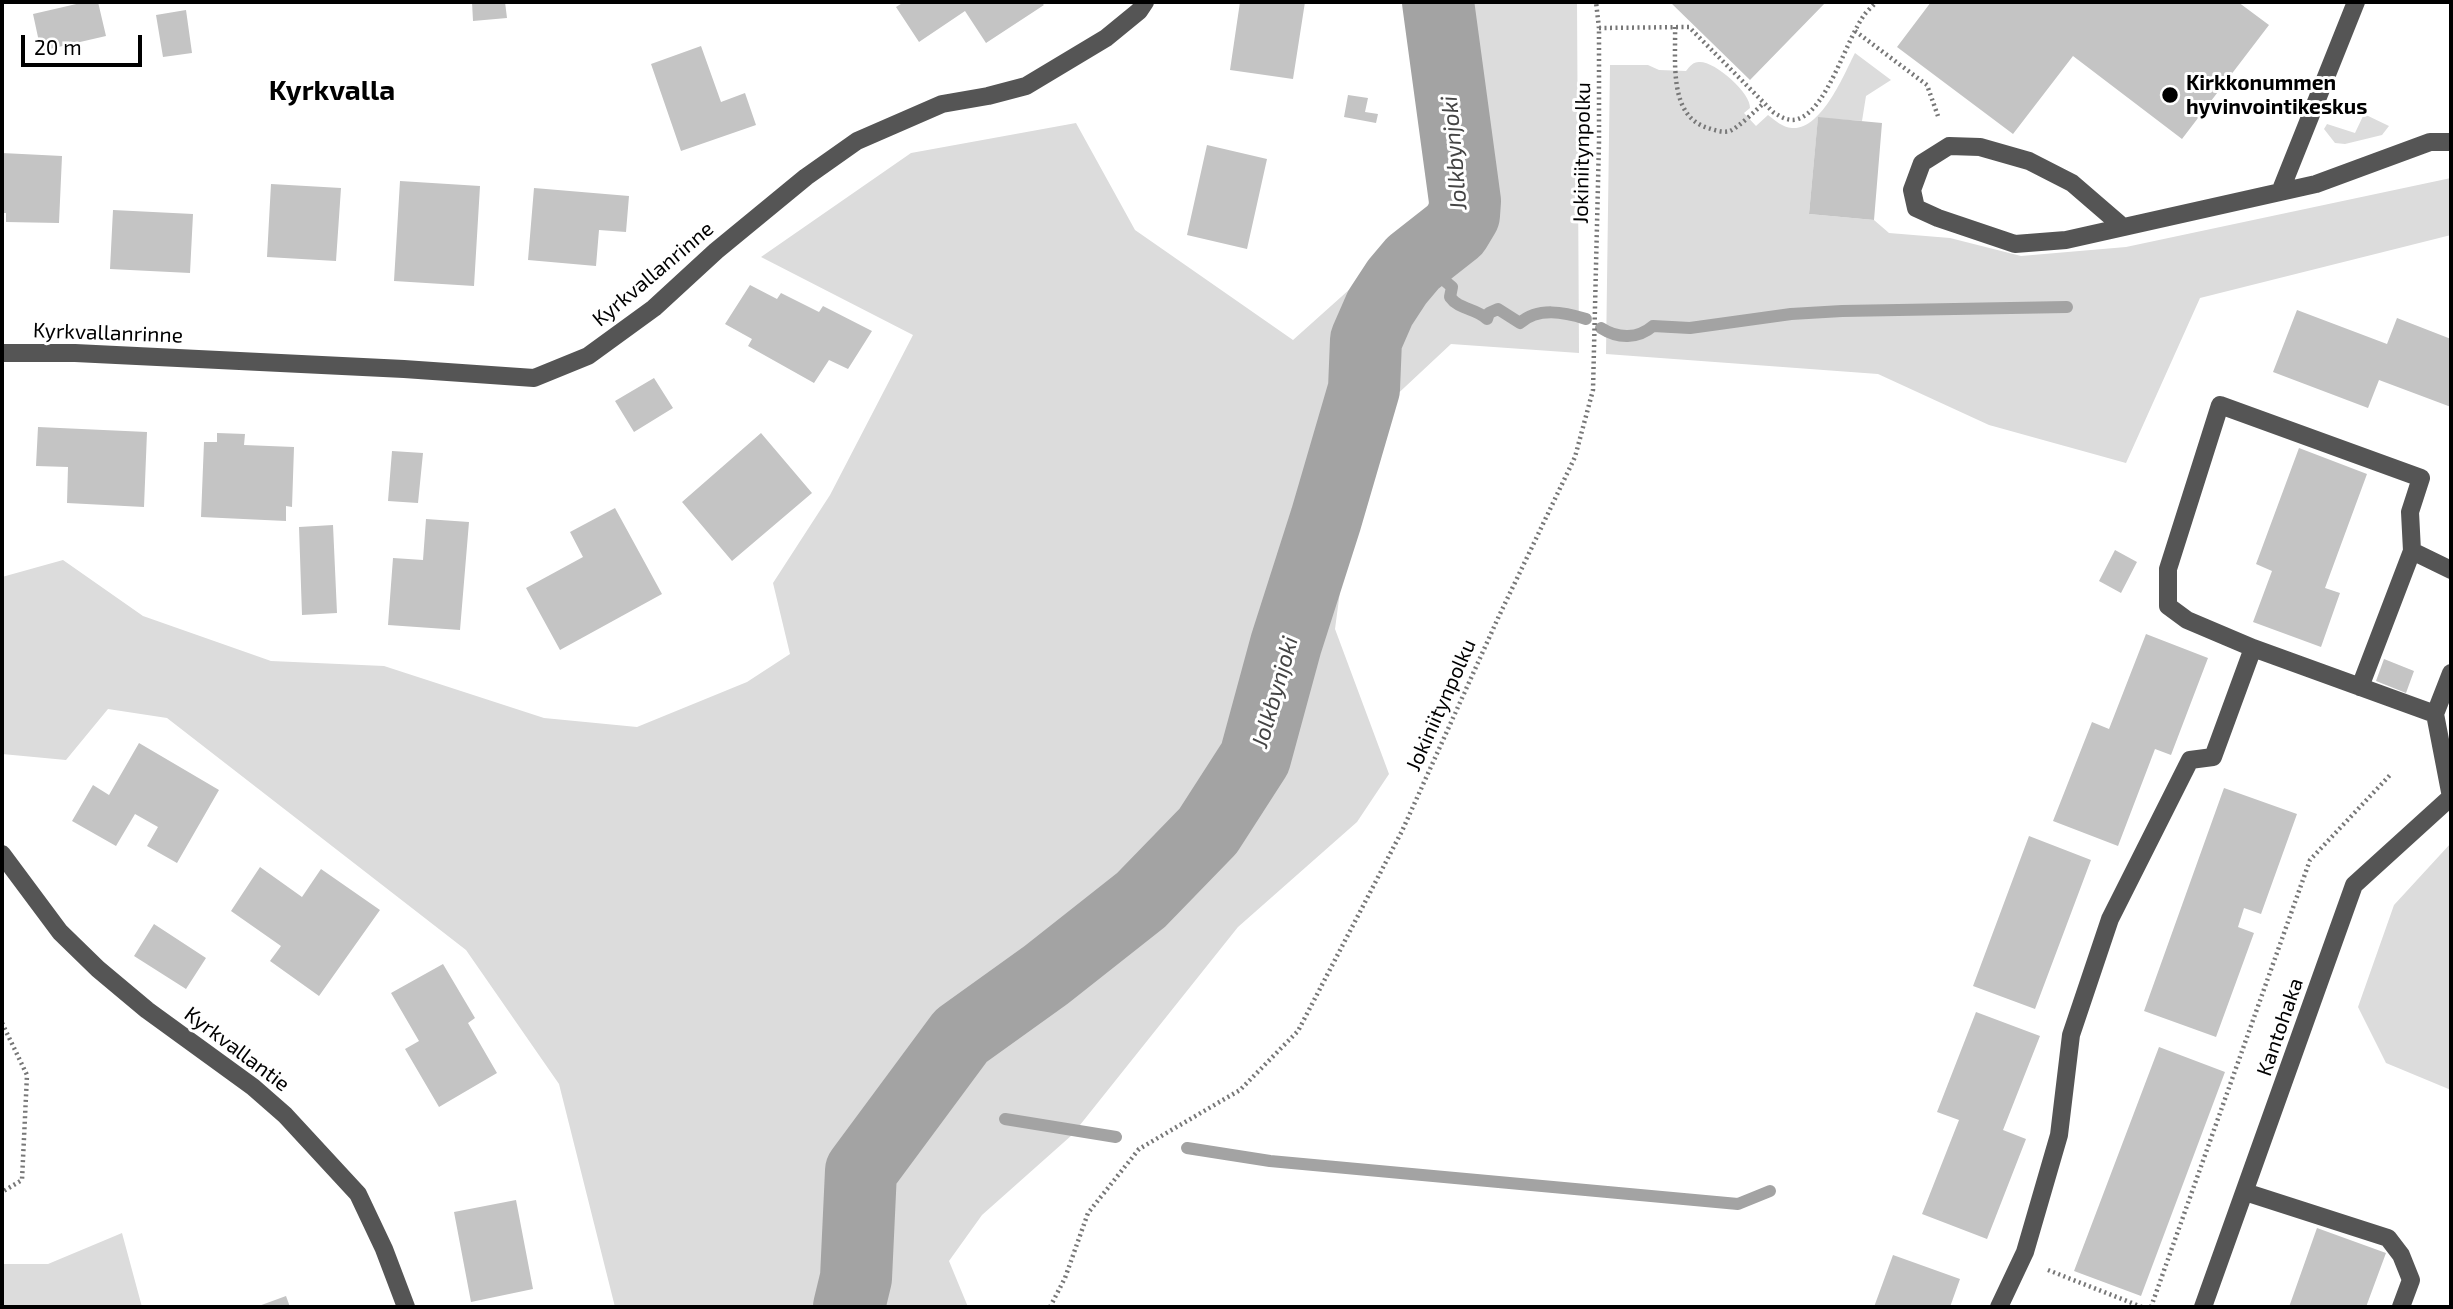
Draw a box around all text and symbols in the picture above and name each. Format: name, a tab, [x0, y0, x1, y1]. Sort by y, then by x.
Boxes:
scale bar	[24, 21, 145, 65]
text: 20 m	[34, 34, 82, 59]
place label: Kirkkonummen hyvinvointikeskus	[2186, 70, 2367, 120]
district label: Kyrkvalla	[269, 74, 395, 108]
street label: Jokiniitynpolku	[1568, 82, 1596, 224]
marker: Kirkkonummen hyvinvointikeskus	[2160, 85, 2180, 105]
water label: Jolkbynjoki	[1435, 95, 1473, 211]
street label: Kyrkvallanrinne	[587, 216, 719, 332]
street label: Kyrkvallanrinne	[33, 318, 183, 348]
water label: Jolkbynjoki	[1246, 633, 1304, 751]
street label: Jokiniitynpolku	[1401, 635, 1481, 775]
street label: Kantohaka	[2251, 975, 2309, 1079]
street label: Kyrkvallantie	[179, 1001, 295, 1097]

